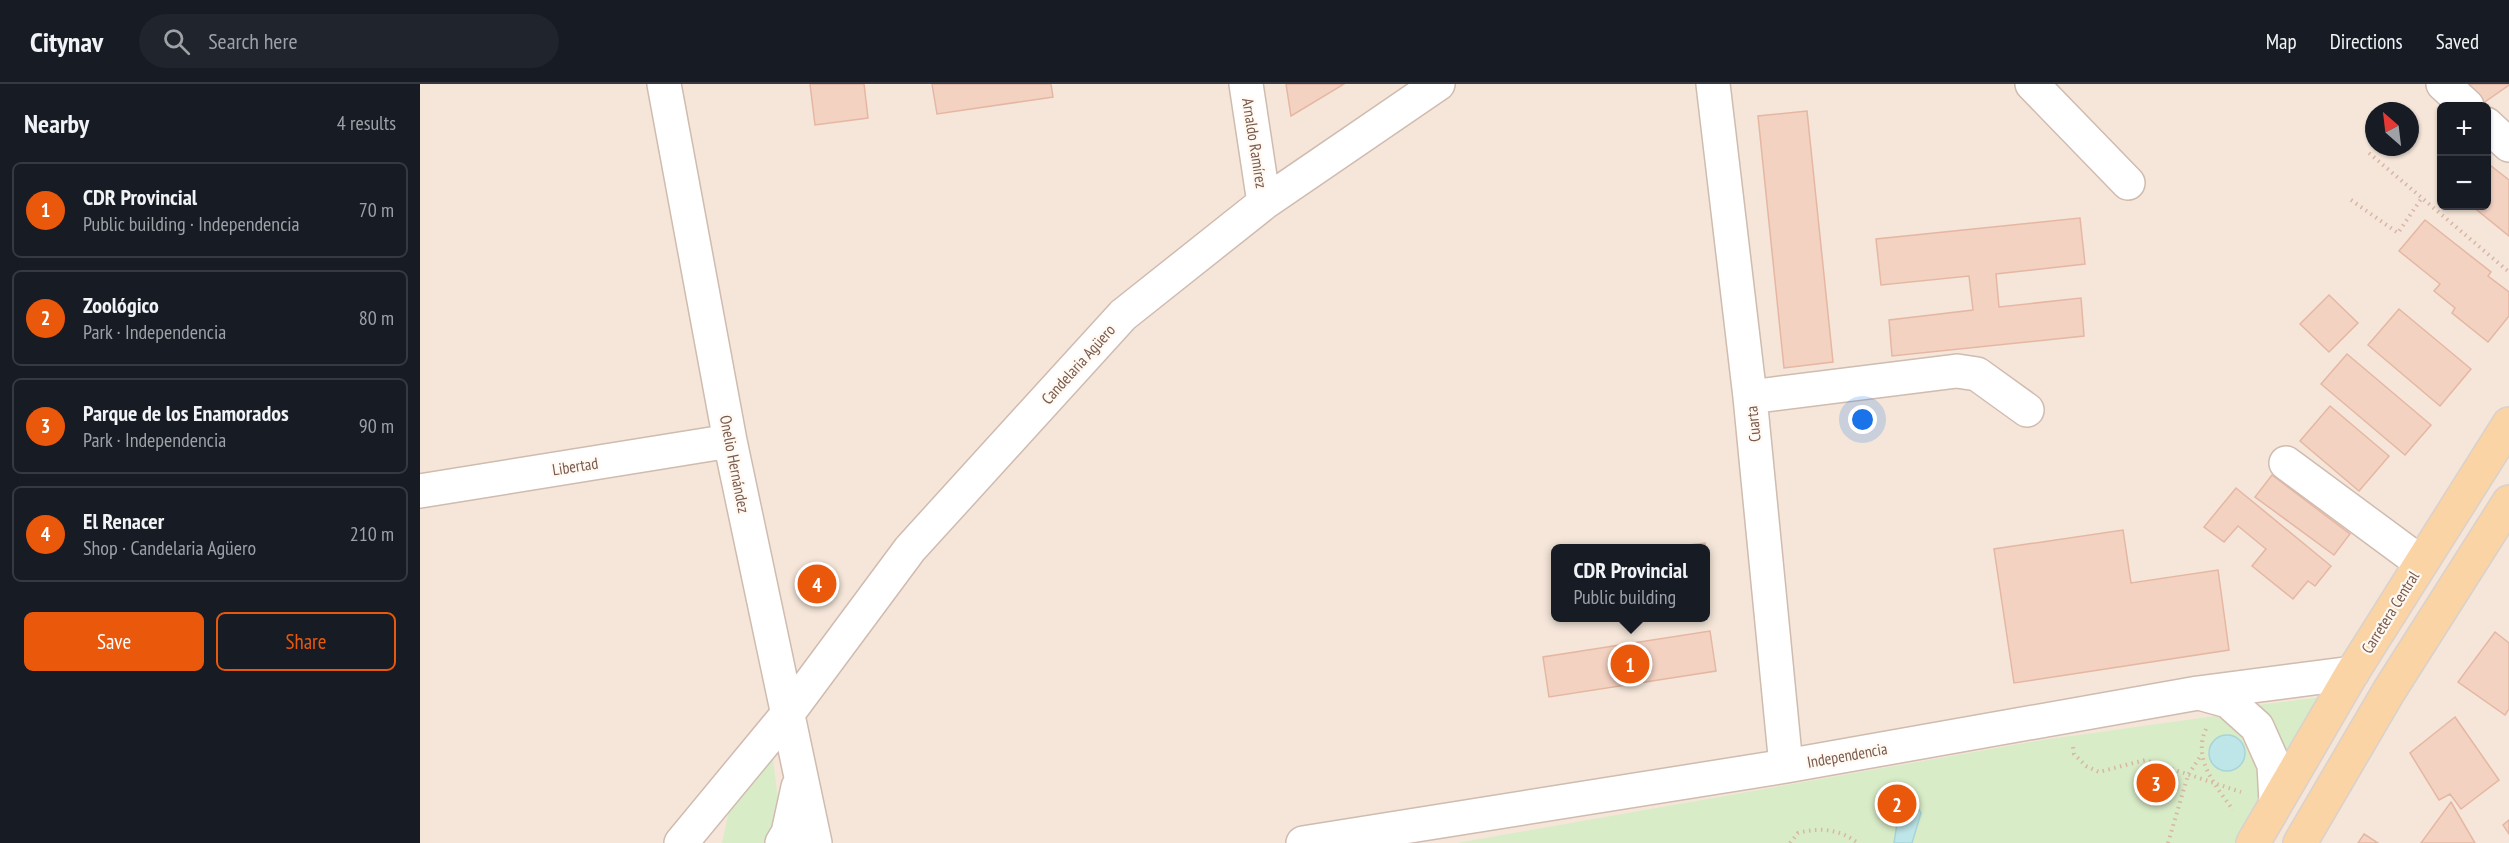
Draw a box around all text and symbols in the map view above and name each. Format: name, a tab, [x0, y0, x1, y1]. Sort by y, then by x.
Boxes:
search box	[139, 14, 559, 68]
text: Citynav	[30, 23, 103, 60]
icon: search	[160, 25, 193, 58]
text: Search here	[208, 27, 298, 55]
text: Map	[2266, 28, 2297, 55]
text: Directions	[2330, 28, 2403, 55]
text: Saved	[2436, 28, 2479, 55]
street label: Arnaldo Ramírez	[1238, 97, 1272, 190]
north arrow	[2365, 102, 2419, 156]
map controls	[2437, 102, 2491, 210]
button: +	[2437, 102, 2491, 156]
text: Nearby	[24, 107, 89, 140]
text: 4 results	[337, 110, 396, 136]
button: −	[2437, 156, 2491, 210]
text: CDR Provincial	[83, 183, 197, 211]
text: 1	[41, 197, 50, 223]
text: 70 m	[359, 197, 394, 223]
text: Public building · Independencia	[83, 211, 300, 237]
text: Zoológico	[83, 291, 159, 319]
text: 2	[41, 305, 50, 331]
text: 80 m	[359, 305, 394, 331]
text: Park · Independencia	[83, 319, 226, 345]
street label: Candelaria Agüero	[1037, 320, 1119, 408]
text: Parque de los Enamorados	[83, 399, 289, 427]
street label: Cuarta	[1741, 405, 1765, 443]
your location	[1848, 405, 1877, 434]
text: 3	[41, 413, 50, 439]
text: 90 m	[359, 413, 394, 439]
street label: Onelio Hernández	[716, 413, 754, 515]
text: Park · Independencia	[83, 427, 226, 453]
street label: Libertad	[551, 453, 599, 479]
text: El Renacer	[83, 507, 164, 535]
text: 4	[41, 521, 50, 547]
text: 210 m	[350, 521, 394, 547]
text: Shop · Candelaria Agüero	[83, 535, 256, 561]
popup	[1551, 544, 1710, 622]
text: CDR Provincial	[1573, 556, 1688, 584]
pin: 4	[798, 562, 836, 606]
street label: Carretera Central	[2357, 567, 2423, 657]
text: Public building	[1573, 584, 1676, 610]
button: Save	[24, 612, 204, 671]
button: Share	[216, 612, 396, 671]
pin: 1	[1610, 642, 1650, 686]
street label: Independencia	[1805, 738, 1889, 772]
pin: 3	[2136, 760, 2176, 806]
pin: 2	[1878, 782, 1916, 826]

